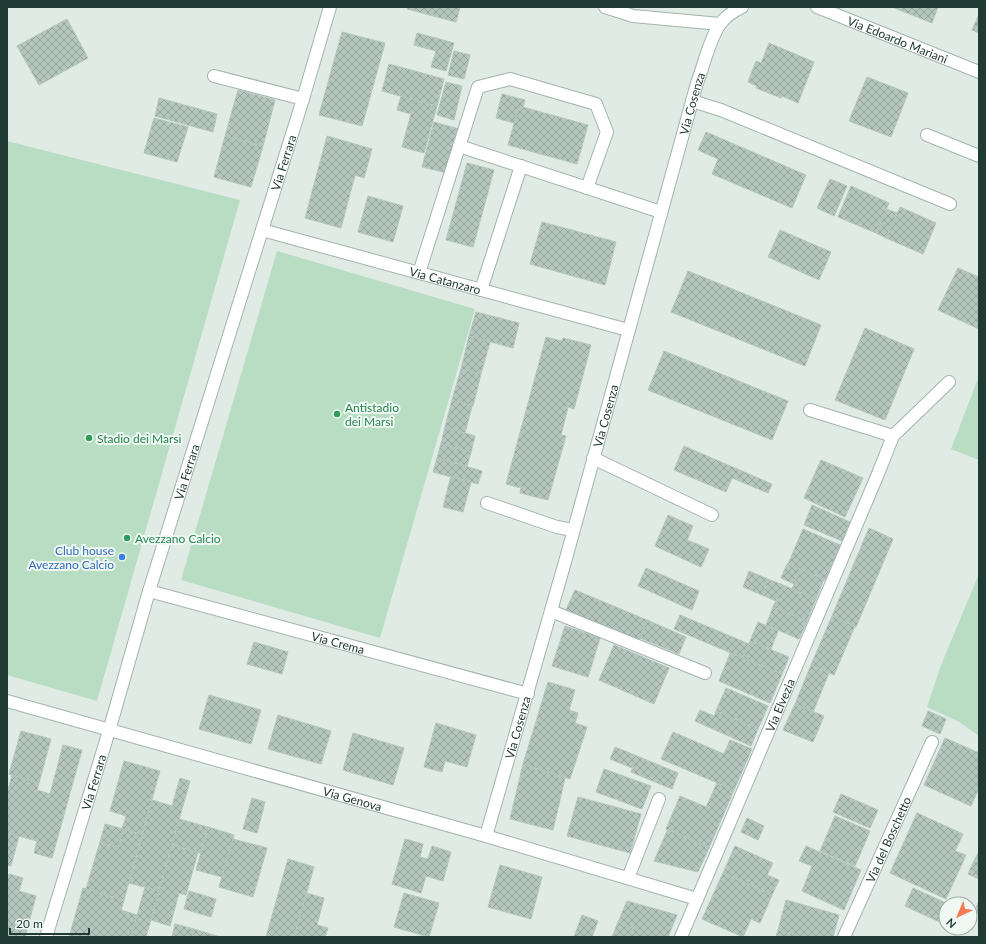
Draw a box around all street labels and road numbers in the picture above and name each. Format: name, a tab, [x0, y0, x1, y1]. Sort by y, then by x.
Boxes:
street label: Via Edoardo Mariani	[845, 13, 950, 66]
street label: Via Cosenza	[676, 70, 708, 136]
street label: Via Ferrara	[267, 133, 299, 192]
street label: Via Catanzaro	[408, 263, 483, 297]
street label: Via Cosenza	[590, 383, 621, 449]
street label: Via Ferrara	[171, 442, 202, 501]
street label: Via Crema	[310, 628, 366, 657]
street label: Via Elvezia	[762, 676, 798, 734]
street label: Via Cosenza	[501, 694, 533, 760]
street label: Via Ferrara	[78, 752, 109, 812]
street label: Via Genova	[321, 783, 384, 814]
street label: Via del Boschetto	[862, 794, 914, 885]

